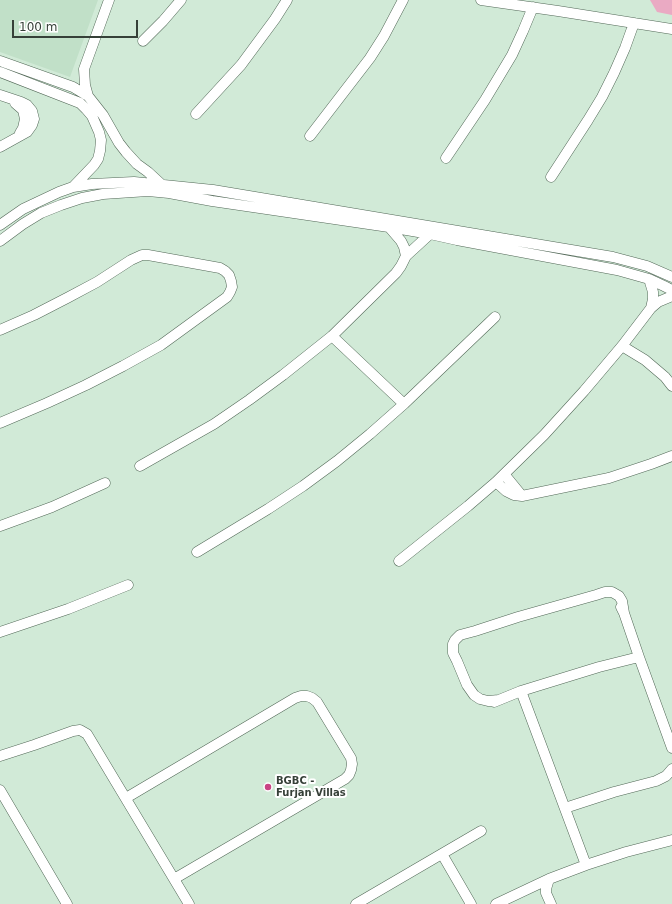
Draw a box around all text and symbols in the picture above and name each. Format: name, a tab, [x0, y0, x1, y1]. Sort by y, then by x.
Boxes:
scale bar	[14, 12, 140, 38]
text: 100 m	[19, 20, 57, 34]
place label: BGBC - Furjan Villas	[276, 775, 346, 798]
marker: BGBC - Furjan Villas	[263, 782, 273, 792]

